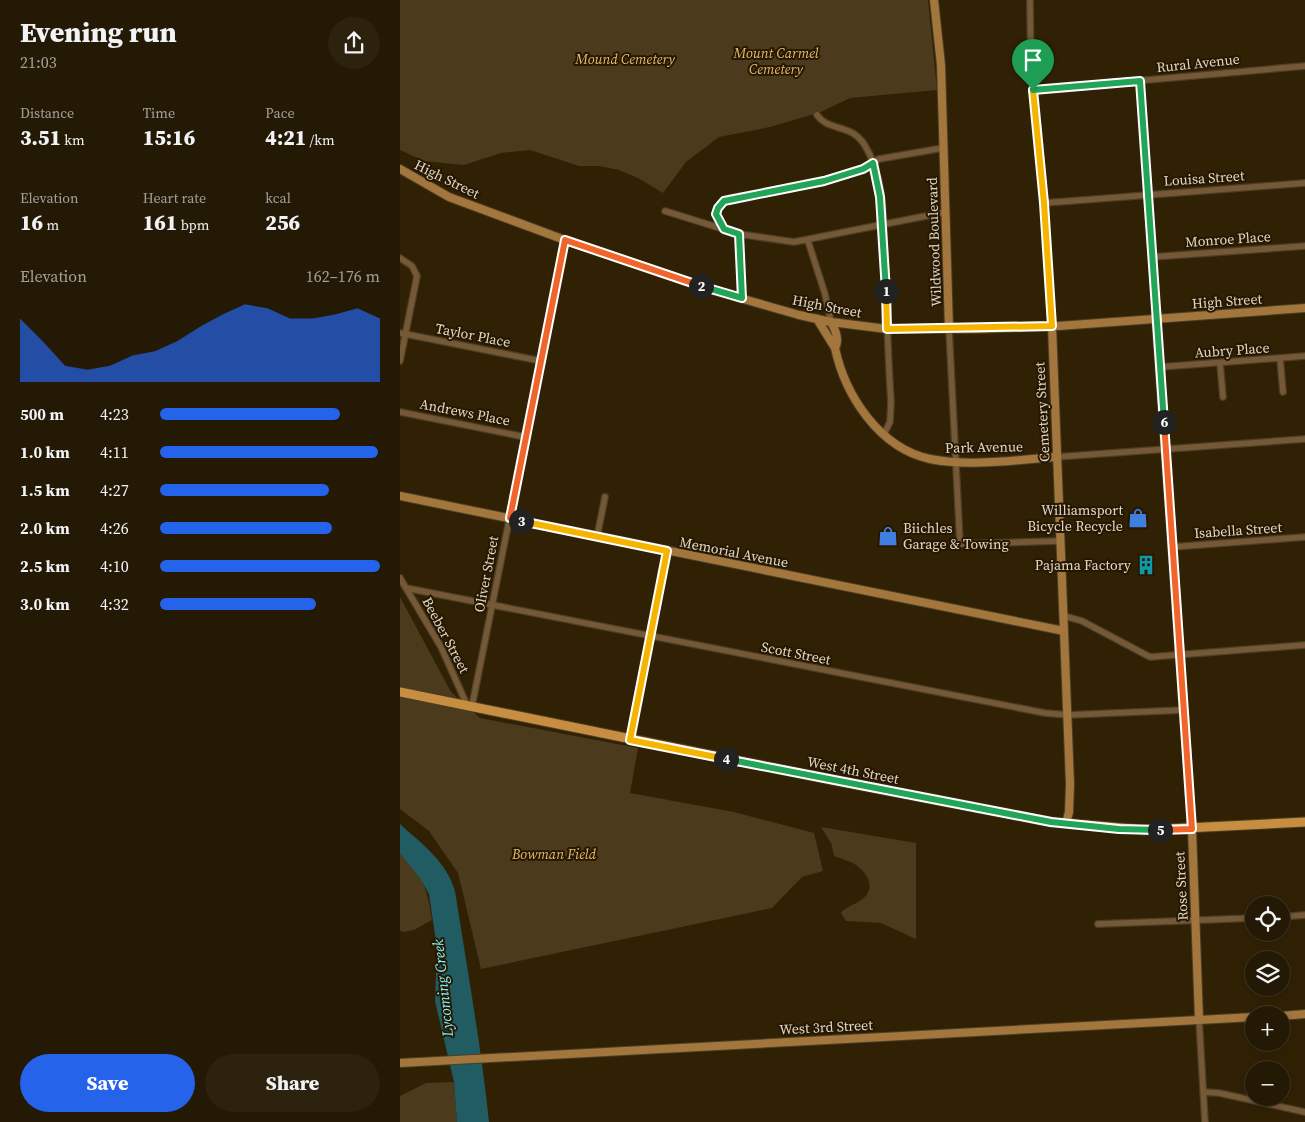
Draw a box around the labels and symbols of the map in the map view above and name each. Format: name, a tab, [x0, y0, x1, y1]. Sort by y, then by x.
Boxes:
pin	[1012, 39, 1054, 90]
park label: Mount Carmel Cemetery	[732, 43, 819, 79]
park label: Mound Cemetery	[574, 49, 675, 69]
street label: Rural Avenue	[1155, 49, 1241, 77]
street label: High Street	[411, 155, 483, 204]
street label: Louisa Street	[1163, 165, 1245, 191]
street label: Wildwood Boulevard	[922, 177, 946, 307]
street label: Monroe Place	[1185, 226, 1271, 252]
pin: 2	[688, 274, 714, 298]
pin: 1	[874, 278, 898, 304]
street label: High Street	[791, 289, 864, 323]
street label: High Street	[1191, 289, 1263, 313]
street label: Taylor Place	[434, 318, 512, 352]
street label: Aubry Place	[1194, 337, 1270, 363]
street label: Cemetery Street	[1029, 361, 1055, 463]
street label: Andrews Place	[418, 393, 512, 431]
pin: 6	[1152, 410, 1176, 434]
street label: Park Avenue	[945, 436, 1023, 458]
place label: Williamsport Bicycle Recycle	[1027, 500, 1123, 536]
shop icon: Williamsport Bicycle Recycle	[1127, 507, 1149, 529]
pin: 3	[508, 508, 534, 534]
street label: Isabella Street	[1193, 517, 1283, 543]
place label: Biichles Garage & Towing	[903, 518, 1009, 554]
shop icon: Biichles Garage & Towing	[877, 525, 899, 547]
street label: Memorial Avenue	[678, 532, 790, 572]
street label: Oliver Street	[469, 534, 503, 614]
building icon: Pajama Factory	[1135, 554, 1157, 576]
place label: Pajama Factory	[1035, 555, 1132, 575]
street label: Beeber Street	[418, 593, 475, 677]
street label: Scott Street	[760, 636, 833, 670]
pin: 4	[714, 746, 738, 772]
street label: West 4th Street	[805, 751, 901, 789]
pin: 5	[1148, 818, 1172, 842]
park label: Bowman Field	[511, 844, 597, 864]
street label: Rose Street	[1169, 850, 1193, 921]
water label: Lycoming Creek	[427, 937, 458, 1039]
street label: West 3rd Street	[779, 1015, 874, 1039]

